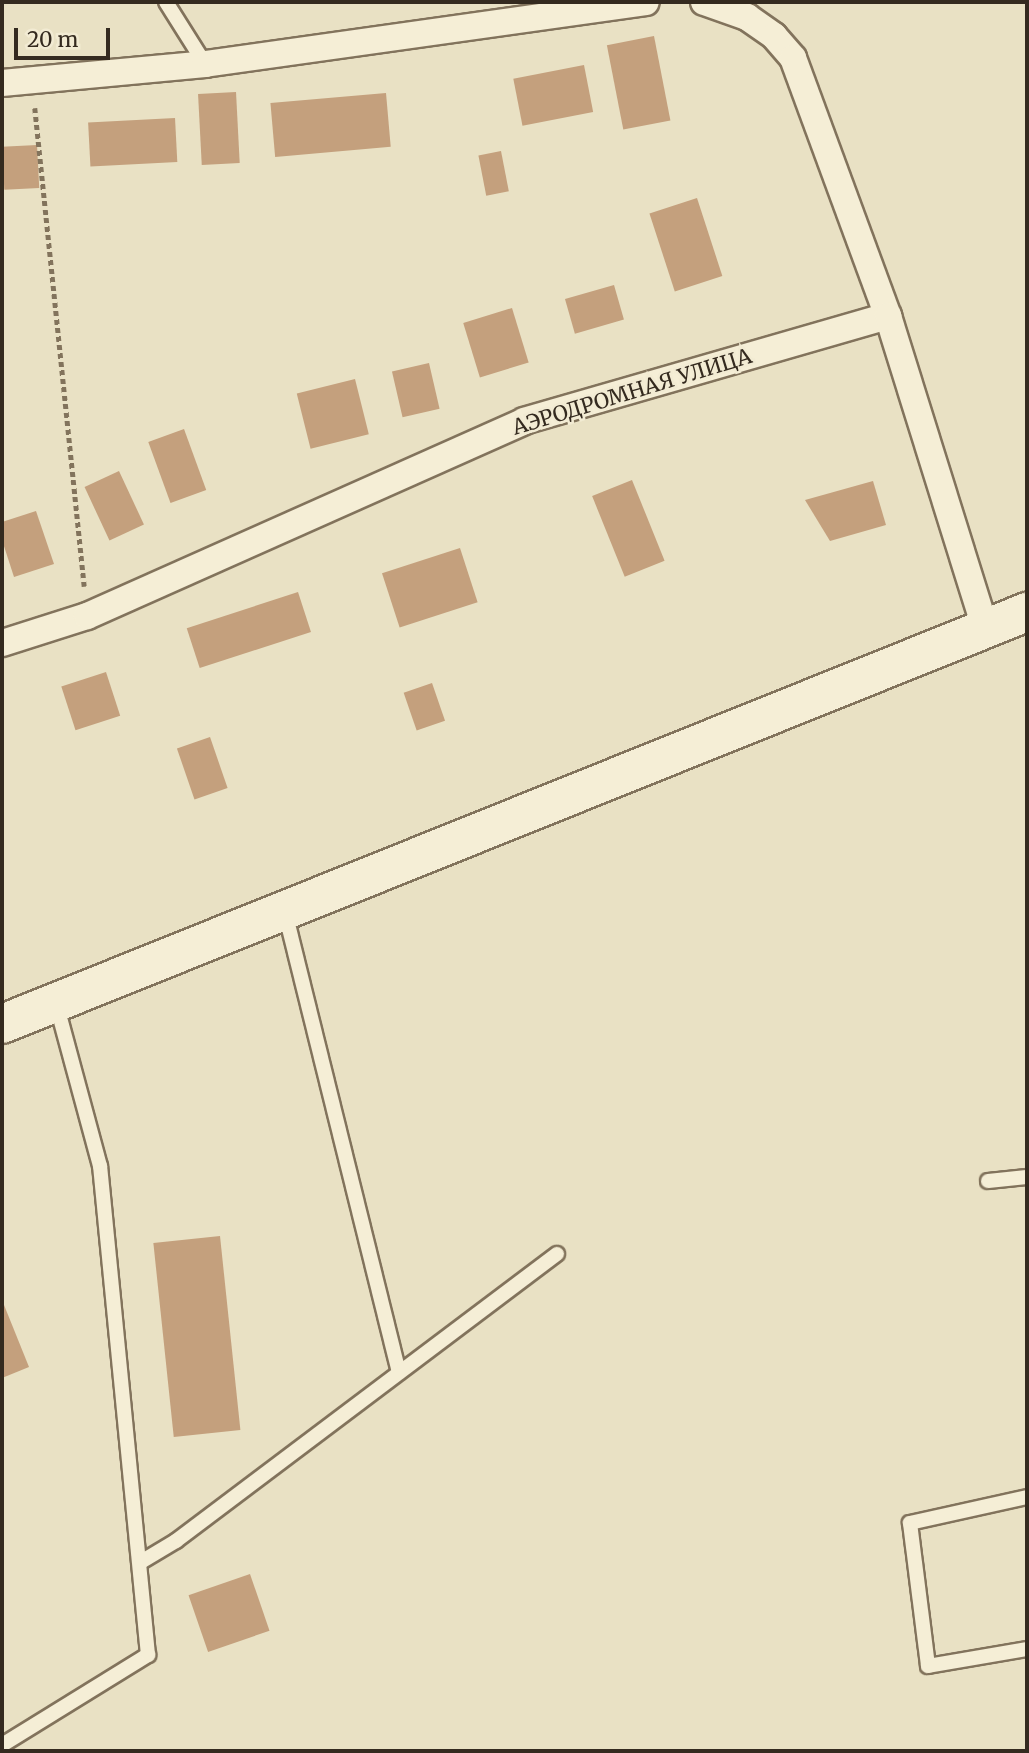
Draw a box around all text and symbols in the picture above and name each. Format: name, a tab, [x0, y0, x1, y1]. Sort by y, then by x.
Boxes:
scale bar	[18, 14, 114, 58]
text: 20 m	[27, 26, 78, 53]
street label: АЭРОДРОМНАЯ УЛИЦА	[509, 344, 755, 440]

